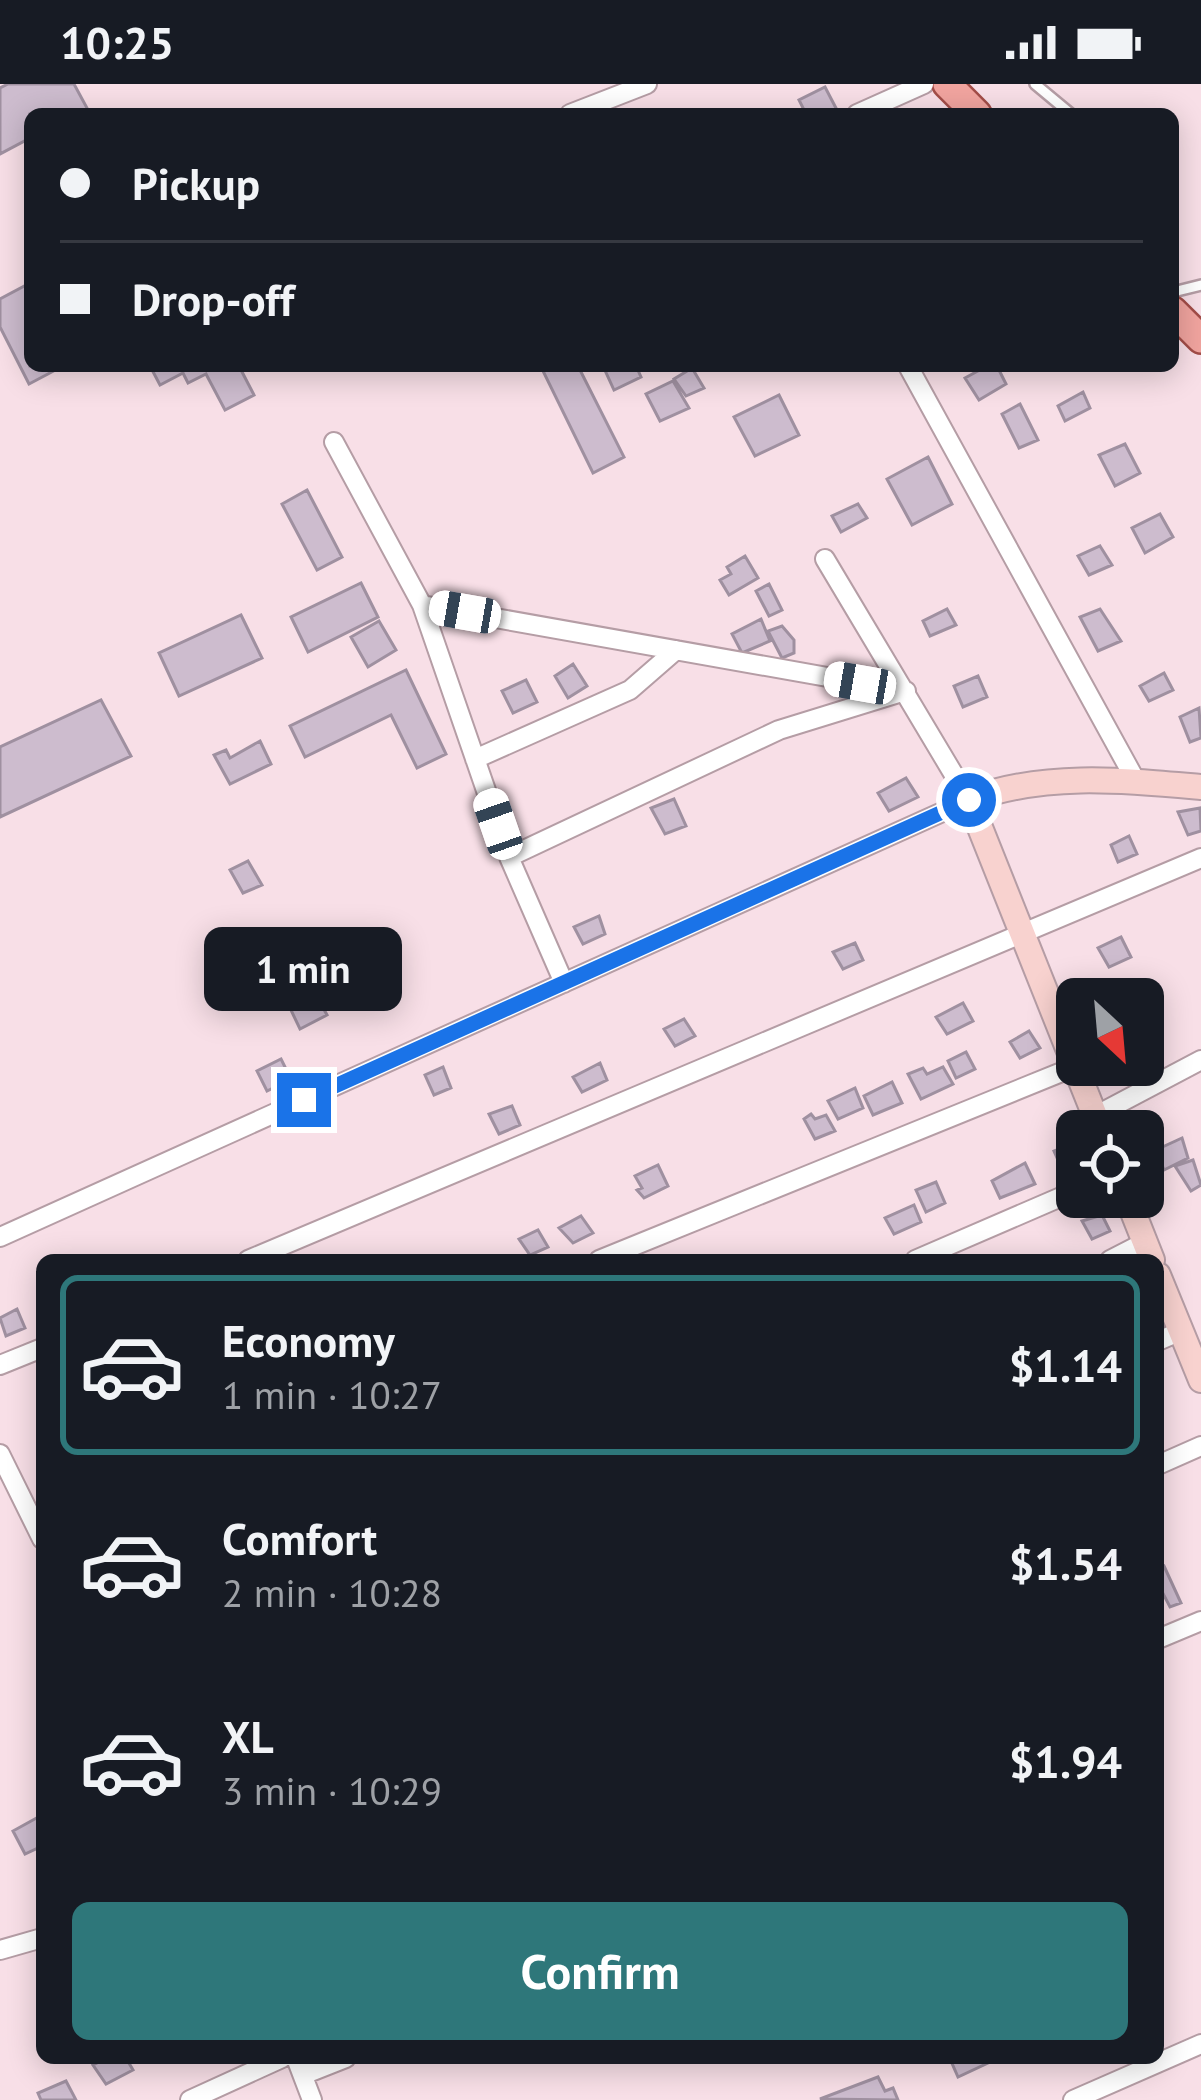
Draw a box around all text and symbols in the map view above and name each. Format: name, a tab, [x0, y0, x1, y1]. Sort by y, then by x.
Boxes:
text: 10:25	[60, 13, 174, 71]
text: Pickup	[132, 154, 260, 212]
text: Drop-off	[132, 270, 294, 328]
car	[426, 588, 504, 636]
car	[821, 659, 899, 707]
route start	[942, 773, 996, 827]
car	[469, 784, 527, 864]
callout: 1 min	[205, 926, 403, 1010]
text: 1 min	[255, 943, 351, 994]
north arrow	[1056, 978, 1164, 1086]
map controls	[1056, 978, 1164, 1218]
route end	[277, 1073, 331, 1127]
button: locate	[1056, 1110, 1164, 1218]
icon: car	[78, 1311, 186, 1419]
text: Economy	[222, 1311, 395, 1369]
text: $1.14	[1009, 1336, 1122, 1394]
text: 1 min · 10:27	[222, 1369, 442, 1420]
icon: car	[78, 1509, 186, 1617]
text: Comfort	[222, 1509, 377, 1567]
text: $1.54	[1009, 1534, 1122, 1592]
text: 2 min · 10:28	[222, 1567, 442, 1618]
icon: car	[78, 1707, 186, 1815]
text: XL	[222, 1707, 274, 1765]
text: $1.94	[1009, 1732, 1122, 1790]
text: 3 min · 10:29	[222, 1765, 442, 1816]
button: Confirm	[72, 1902, 1128, 2040]

